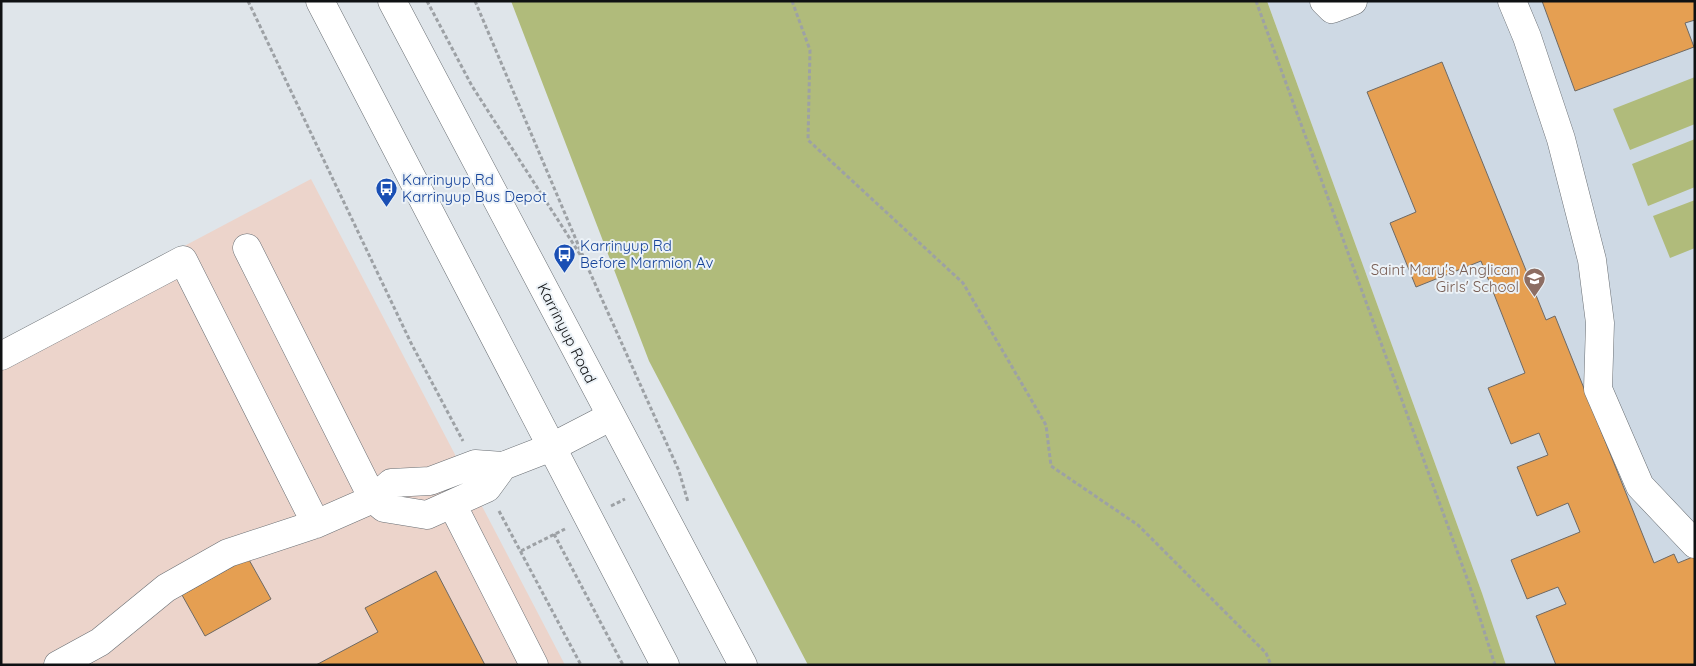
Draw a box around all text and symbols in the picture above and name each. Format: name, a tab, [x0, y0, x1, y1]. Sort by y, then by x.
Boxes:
place label: Karrinyup Rd Karrinyup Bus Depot	[402, 170, 547, 206]
bus stop icon: Karrinyup Rd Karrinyup Bus Depot	[374, 176, 398, 207]
place label: Karrinyup Rd Before Marmion Av	[580, 236, 713, 272]
bus stop icon: Karrinyup Rd Before Marmion Av	[552, 242, 576, 273]
place label: Saint Mary's Anglican Girls' School	[1371, 260, 1519, 296]
school or university icon: Saint Mary's Anglican Girls' School	[1523, 266, 1547, 297]
street label: Karrinyup Road	[534, 280, 600, 386]

